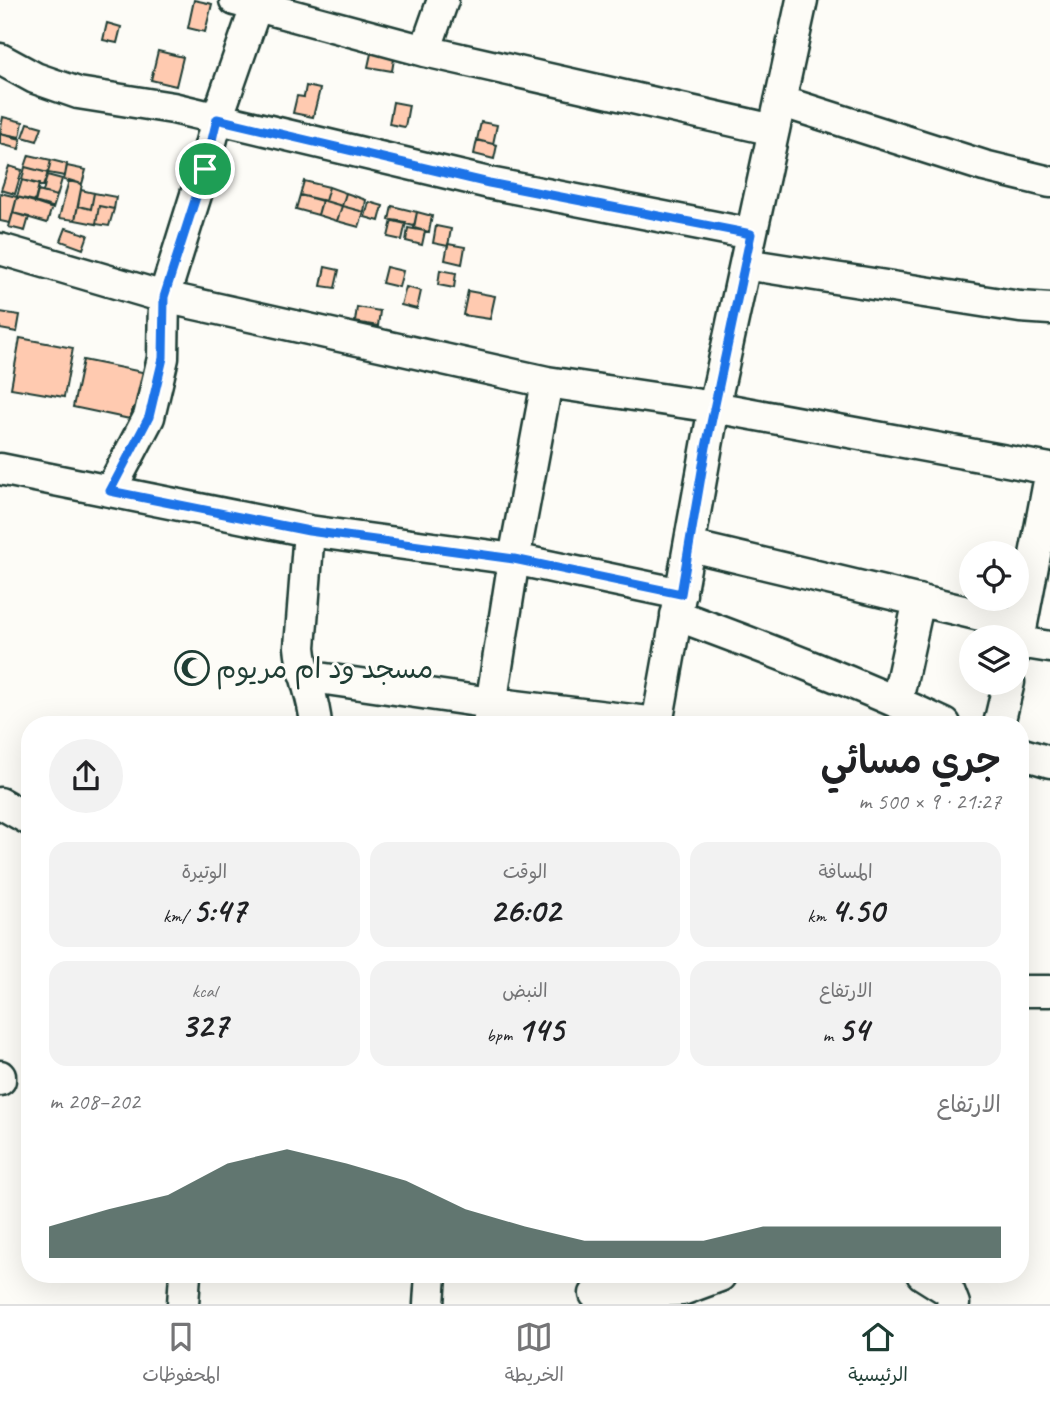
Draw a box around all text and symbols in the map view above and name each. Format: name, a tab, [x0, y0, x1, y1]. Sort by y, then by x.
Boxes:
pin	[175, 139, 235, 199]
icon: arrive	[186, 150, 224, 188]
map controls	[959, 541, 1029, 695]
button: locate	[959, 541, 1029, 611]
button: layers	[959, 625, 1029, 695]
mosque icon: مسجد ود ام مريوم	[173, 649, 211, 687]
place label: مسجد ود ام مريوم	[216, 651, 433, 690]
text: جري مسائي	[821, 737, 1001, 784]
button: share	[49, 739, 123, 813]
text: 21:27 · 9 × 500 m	[858, 787, 1001, 816]
text: الوتيرة	[181, 860, 227, 884]
text: الوقت	[503, 860, 547, 884]
text: المسافة	[819, 860, 873, 884]
text: 5:47	[192, 888, 246, 933]
text: 26:02	[490, 888, 560, 933]
text: 4.50	[830, 888, 884, 933]
text: /km	[163, 904, 192, 928]
text: km	[807, 904, 830, 928]
text: kcal	[192, 979, 217, 1003]
text: النبض	[502, 979, 548, 1003]
text: الارتفاع	[819, 979, 872, 1003]
text: 327	[181, 1003, 228, 1048]
text: 145	[517, 1007, 564, 1052]
text: 54	[838, 1007, 869, 1052]
text: bpm	[486, 1023, 517, 1047]
text: m	[823, 1023, 838, 1047]
text: 202–208 m	[49, 1087, 140, 1116]
text: الارتفاع	[937, 1090, 1001, 1119]
tab: المحفوظات	[142, 1318, 220, 1391]
tab: الخريطة	[505, 1318, 564, 1391]
tab: الرئيسية	[848, 1318, 908, 1391]

